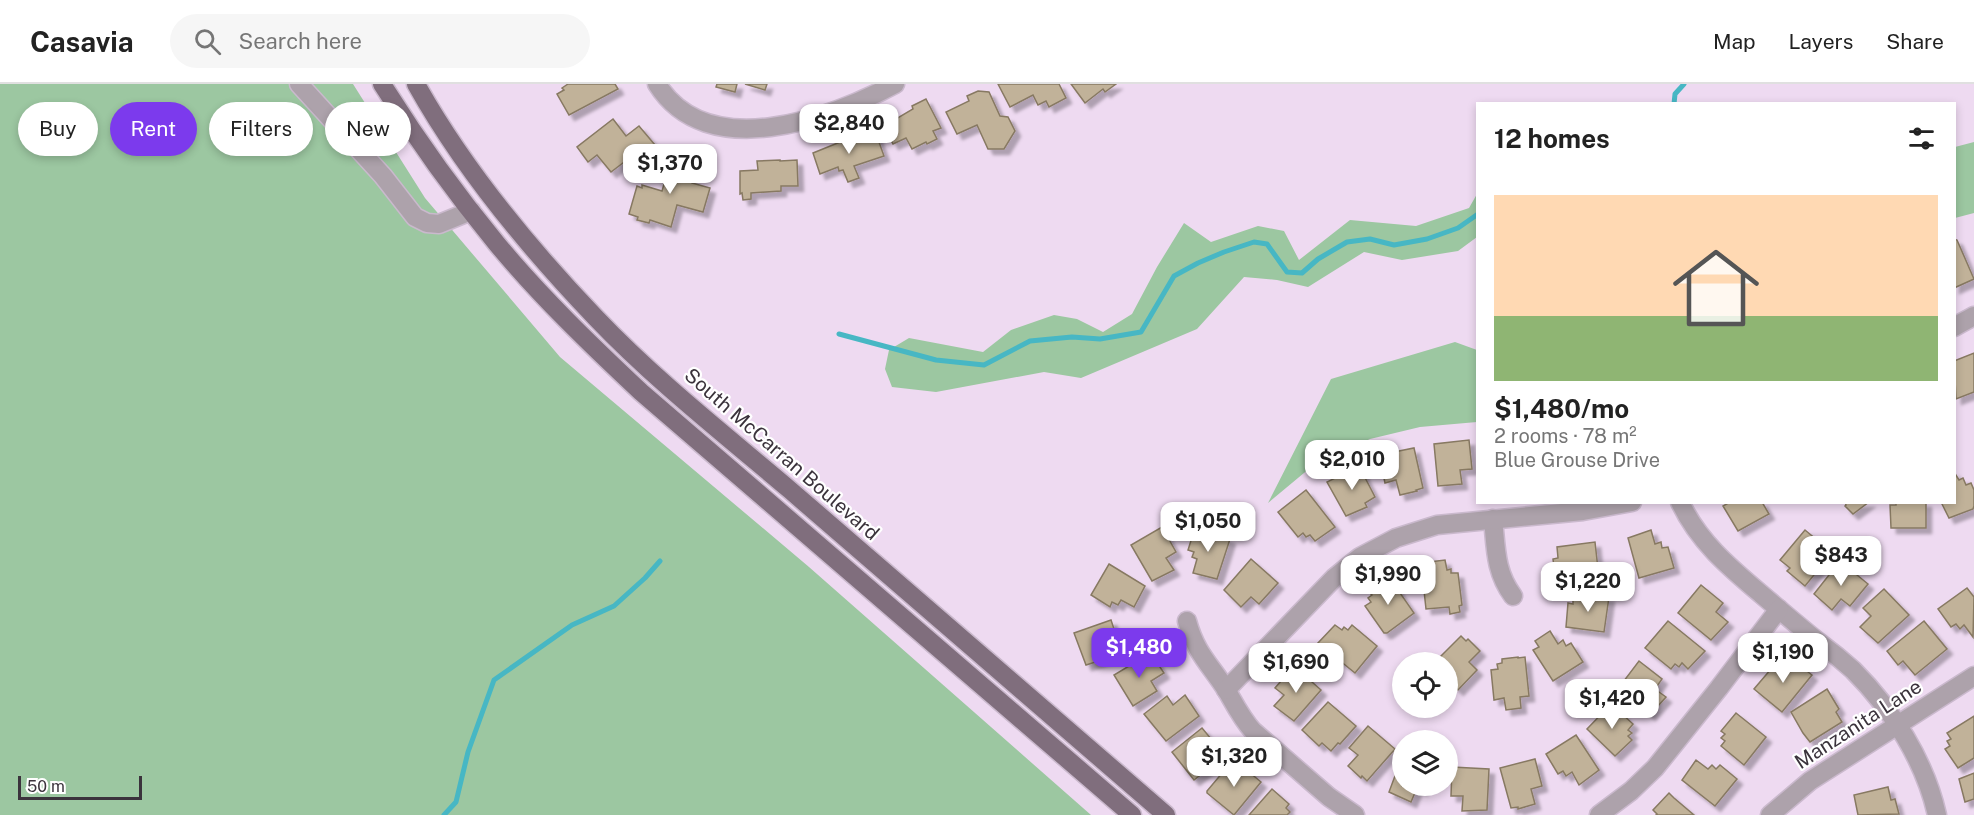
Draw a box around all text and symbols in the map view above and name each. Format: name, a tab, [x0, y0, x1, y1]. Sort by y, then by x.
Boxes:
search box	[170, 14, 590, 68]
text: Casavia	[30, 25, 134, 58]
icon: search	[191, 25, 224, 58]
text: Search here	[239, 28, 362, 54]
text: Map	[1713, 29, 1756, 54]
text: Layers	[1789, 29, 1853, 54]
text: Share	[1886, 29, 1944, 54]
chip: Buy	[18, 102, 98, 156]
chip: Rent	[110, 102, 197, 156]
chip: Filters	[209, 102, 313, 156]
chip: New	[325, 102, 411, 156]
pin: $2,840	[800, 104, 898, 155]
text: $2,840	[813, 111, 885, 135]
icon: filters	[1905, 122, 1938, 155]
text: 12 homes	[1494, 123, 1610, 154]
pin: $1,370	[621, 144, 719, 195]
text: $1,370	[637, 151, 703, 175]
icon: home	[1662, 234, 1770, 342]
street label: South McCarran Boulevard	[680, 363, 884, 545]
text: $1,480/mo	[1494, 393, 1629, 424]
text: 2 rooms · 78 m²	[1494, 424, 1637, 448]
pin: $2,010	[1303, 440, 1401, 491]
text: $2,010	[1319, 447, 1385, 471]
text: Blue Grouse Drive	[1494, 448, 1660, 472]
pin: $1,050	[1159, 502, 1257, 553]
text: $1,050	[1175, 509, 1242, 533]
pin: $843	[1805, 536, 1877, 587]
text: $843	[1814, 543, 1868, 567]
pin: $1,990	[1339, 555, 1437, 606]
text: $1,990	[1355, 562, 1421, 586]
pin: $1,220	[1539, 562, 1637, 613]
text: $1,220	[1555, 569, 1621, 593]
pin: $1,480	[1090, 628, 1188, 679]
pin: $1,190	[1734, 633, 1832, 684]
text: $1,480	[1105, 635, 1173, 659]
text: $1,190	[1752, 640, 1814, 664]
pin: $1,690	[1247, 643, 1345, 694]
text: $1,690	[1263, 650, 1329, 674]
map controls	[1392, 652, 1458, 796]
button: locate	[1392, 652, 1458, 718]
street label: Manzanita Lane	[1790, 674, 1926, 774]
pin: $1,420	[1563, 679, 1661, 730]
text: $1,420	[1579, 686, 1645, 710]
button: layers	[1392, 730, 1458, 796]
pin: $1,320	[1185, 737, 1283, 788]
text: $1,320	[1201, 744, 1267, 768]
scale bar	[18, 773, 142, 800]
text: 50 m	[27, 777, 65, 796]

